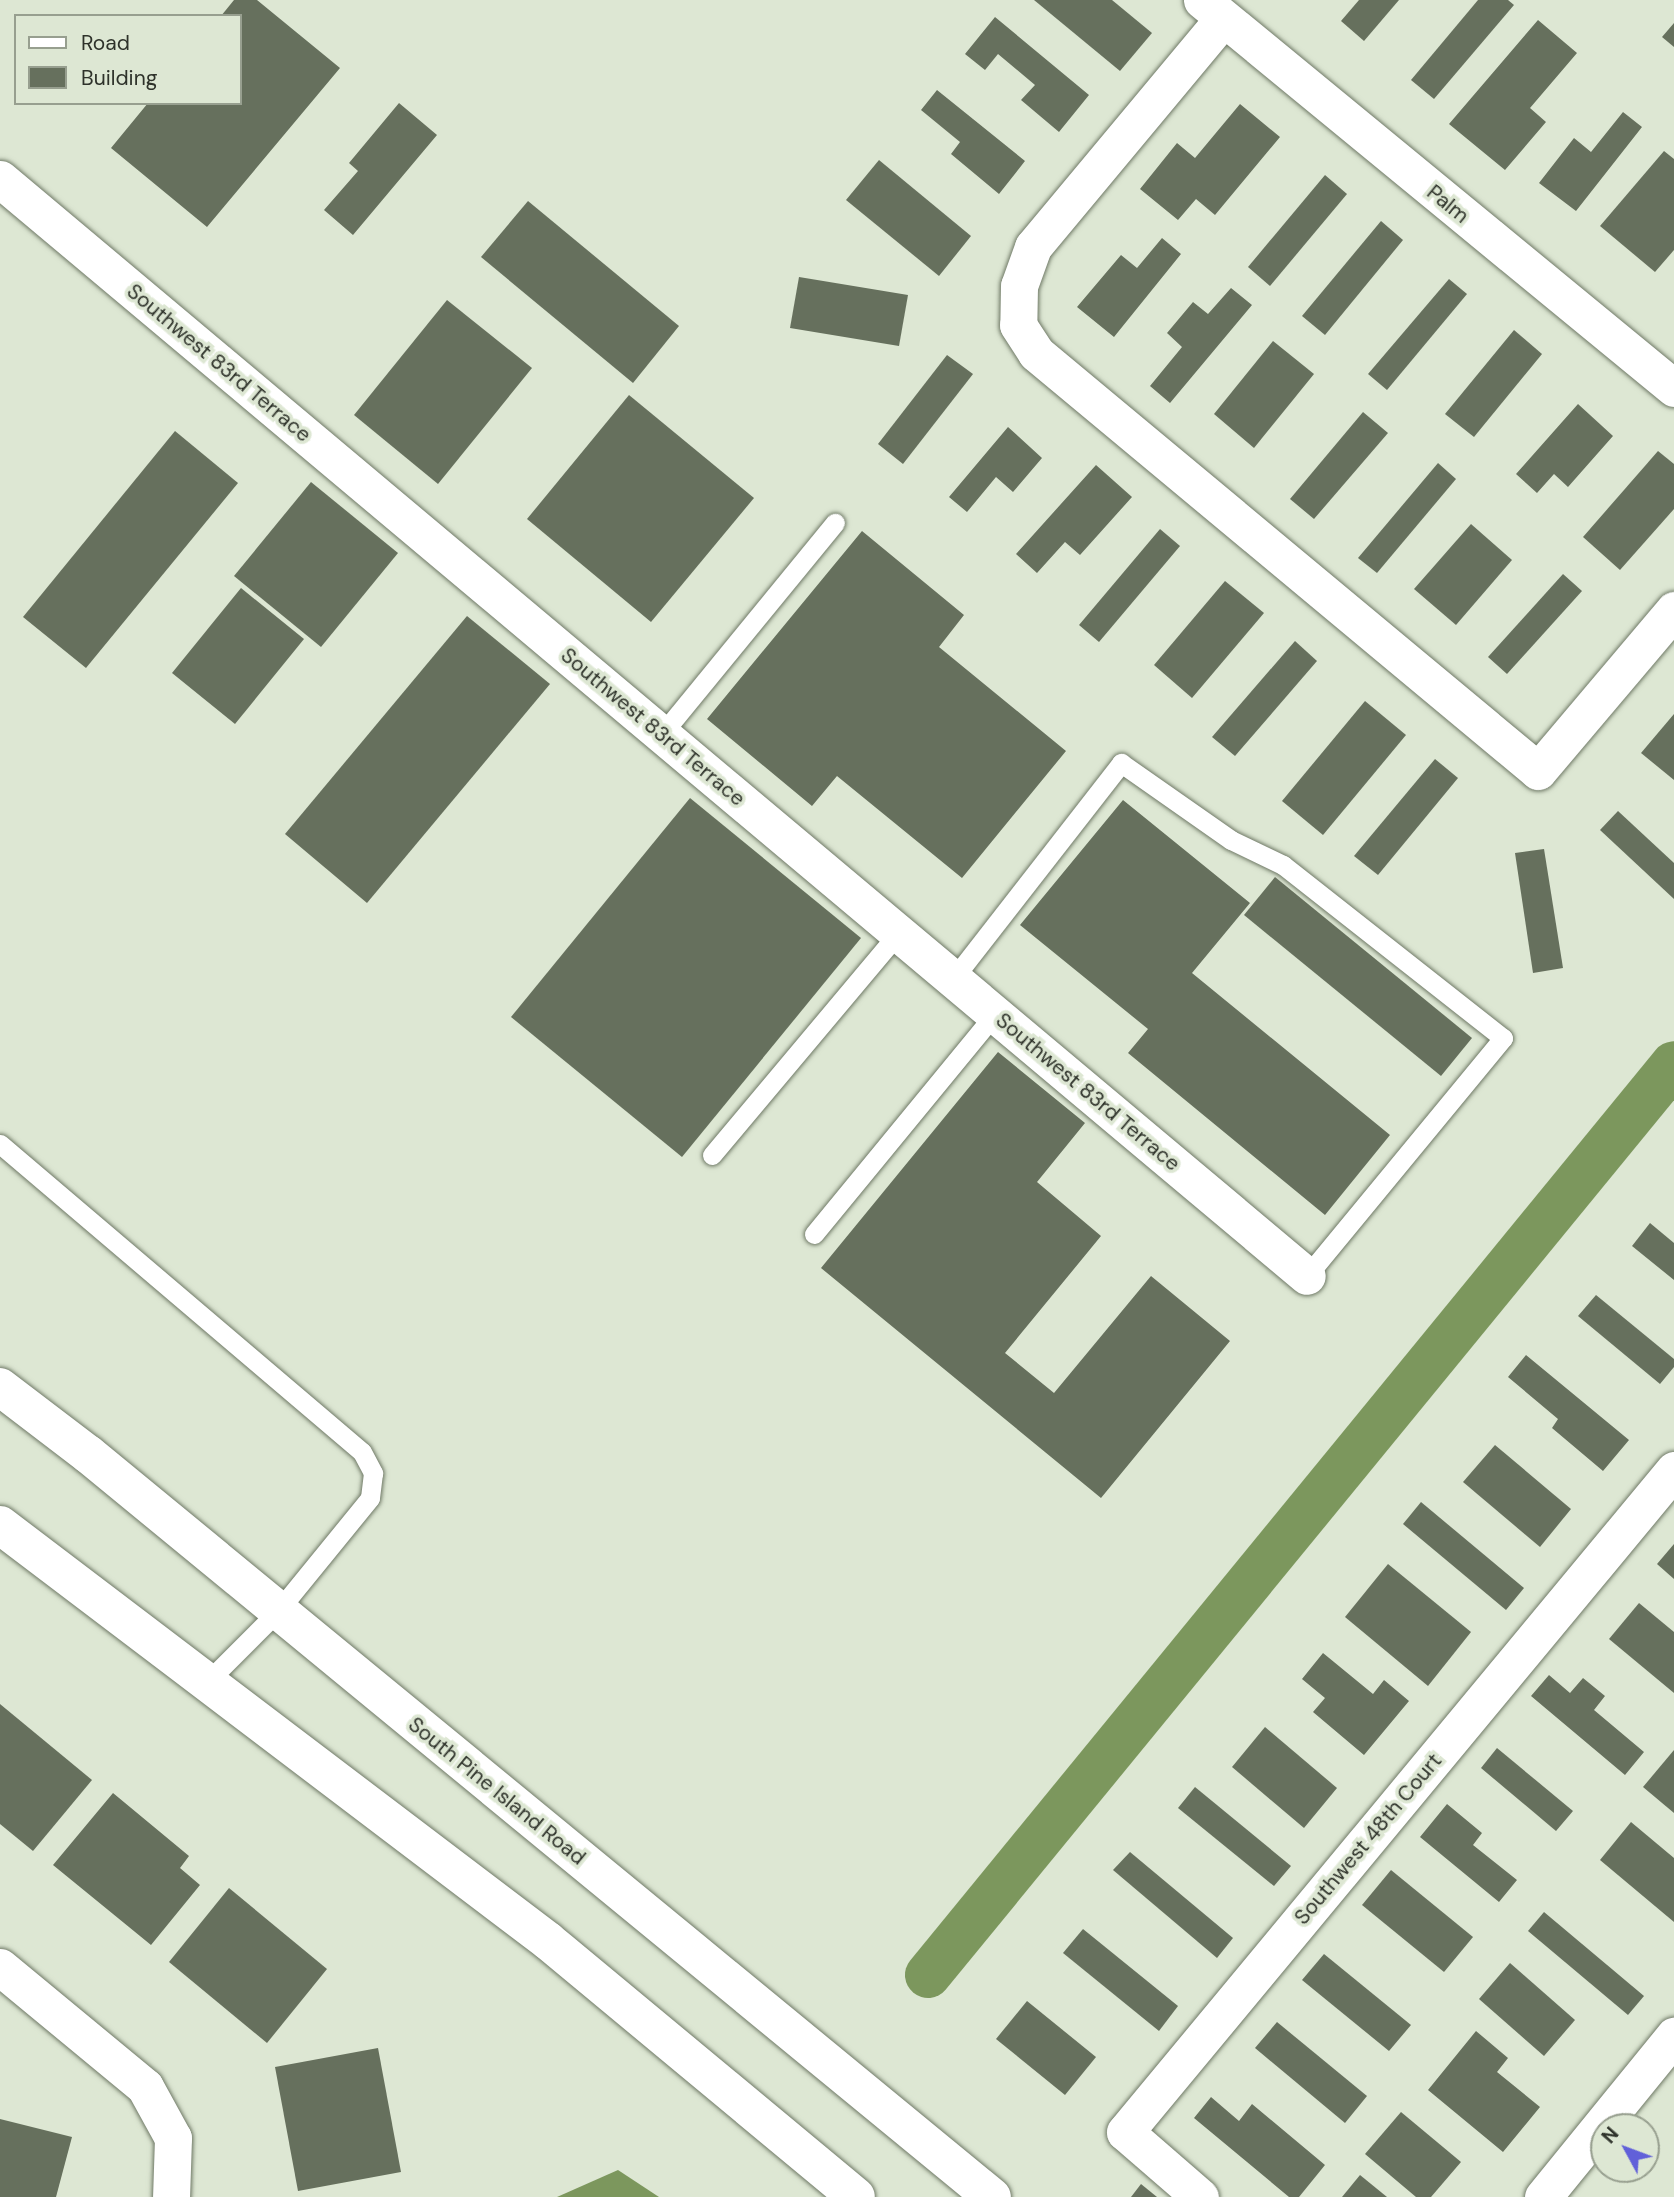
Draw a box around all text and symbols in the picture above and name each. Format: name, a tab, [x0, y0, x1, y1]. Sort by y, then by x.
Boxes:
legend	[14, 14, 242, 105]
text: Road	[81, 29, 130, 57]
text: Building	[81, 64, 157, 92]
street label: Palm	[1422, 180, 1474, 228]
street label: Southwest 83rd Terrace	[122, 279, 316, 447]
street label: Southwest 83rd Terrace	[556, 643, 750, 811]
street label: Southwest 83rd Terrace	[991, 1008, 1185, 1176]
street label: South Pine Island Road	[403, 1712, 591, 1870]
street label: Southwest 48th Court	[1289, 1748, 1447, 1930]
north arrow	[1590, 2113, 1660, 2183]
text: N	[1596, 2122, 1624, 2149]

